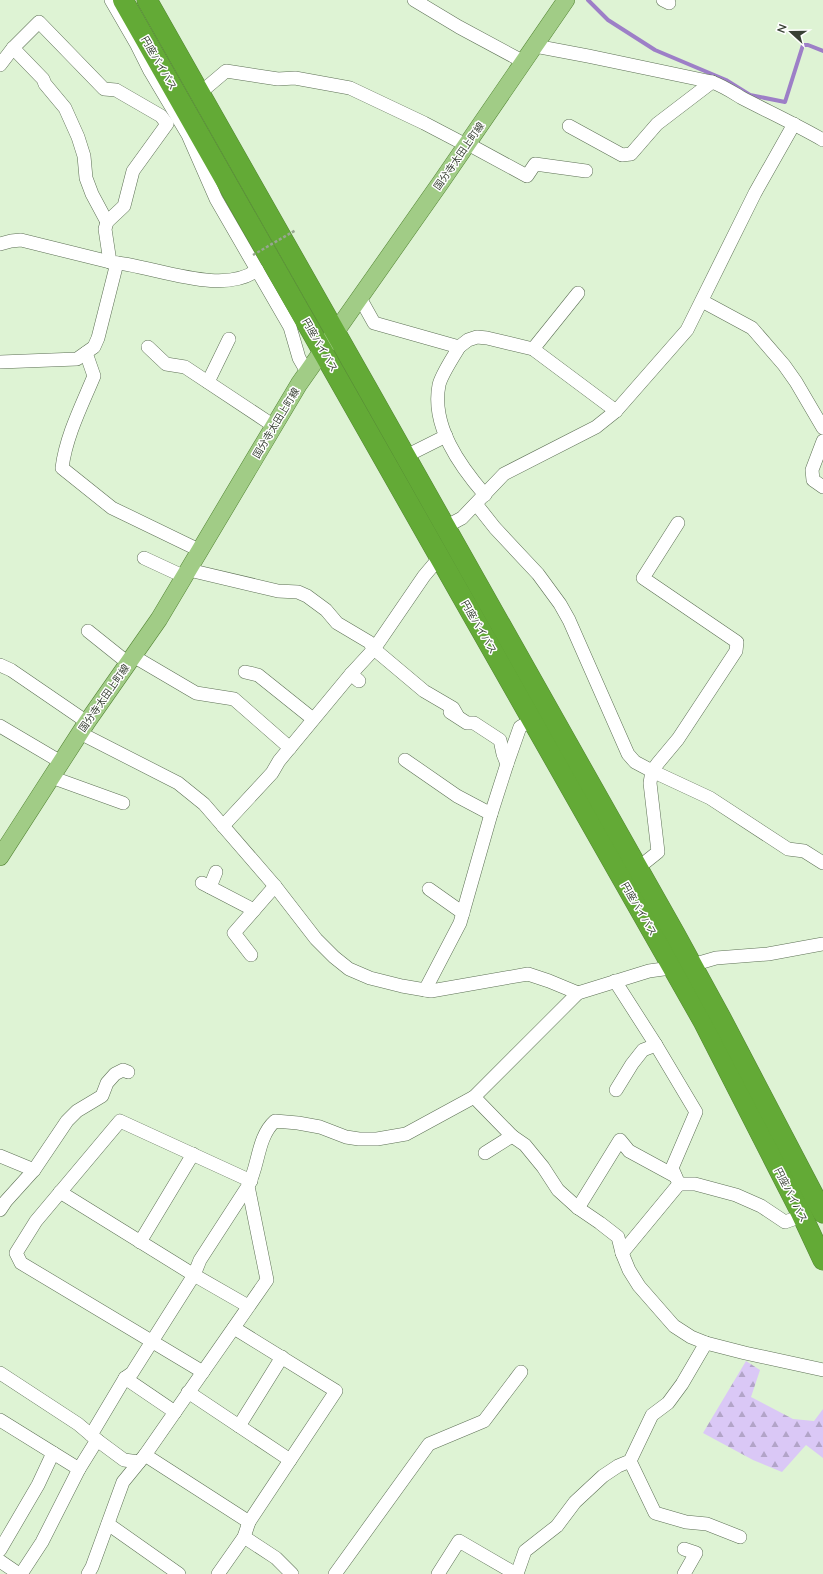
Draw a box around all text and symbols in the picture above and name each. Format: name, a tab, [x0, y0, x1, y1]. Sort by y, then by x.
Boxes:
north arrow	[771, 12, 811, 52]
text: N	[774, 22, 790, 35]
street label: 円座バイパス	[138, 34, 180, 92]
street label: 国分寺太田上町線	[431, 120, 487, 192]
street label: 円座バイパス	[299, 316, 341, 374]
street label: 国分寺太田上町線	[250, 385, 302, 461]
street label: 円座バイパス	[458, 598, 500, 656]
street label: 国分寺太田上町線	[76, 662, 132, 734]
street label: 円座バイパス	[618, 880, 660, 938]
street label: 円座バイパス	[772, 1165, 810, 1225]

